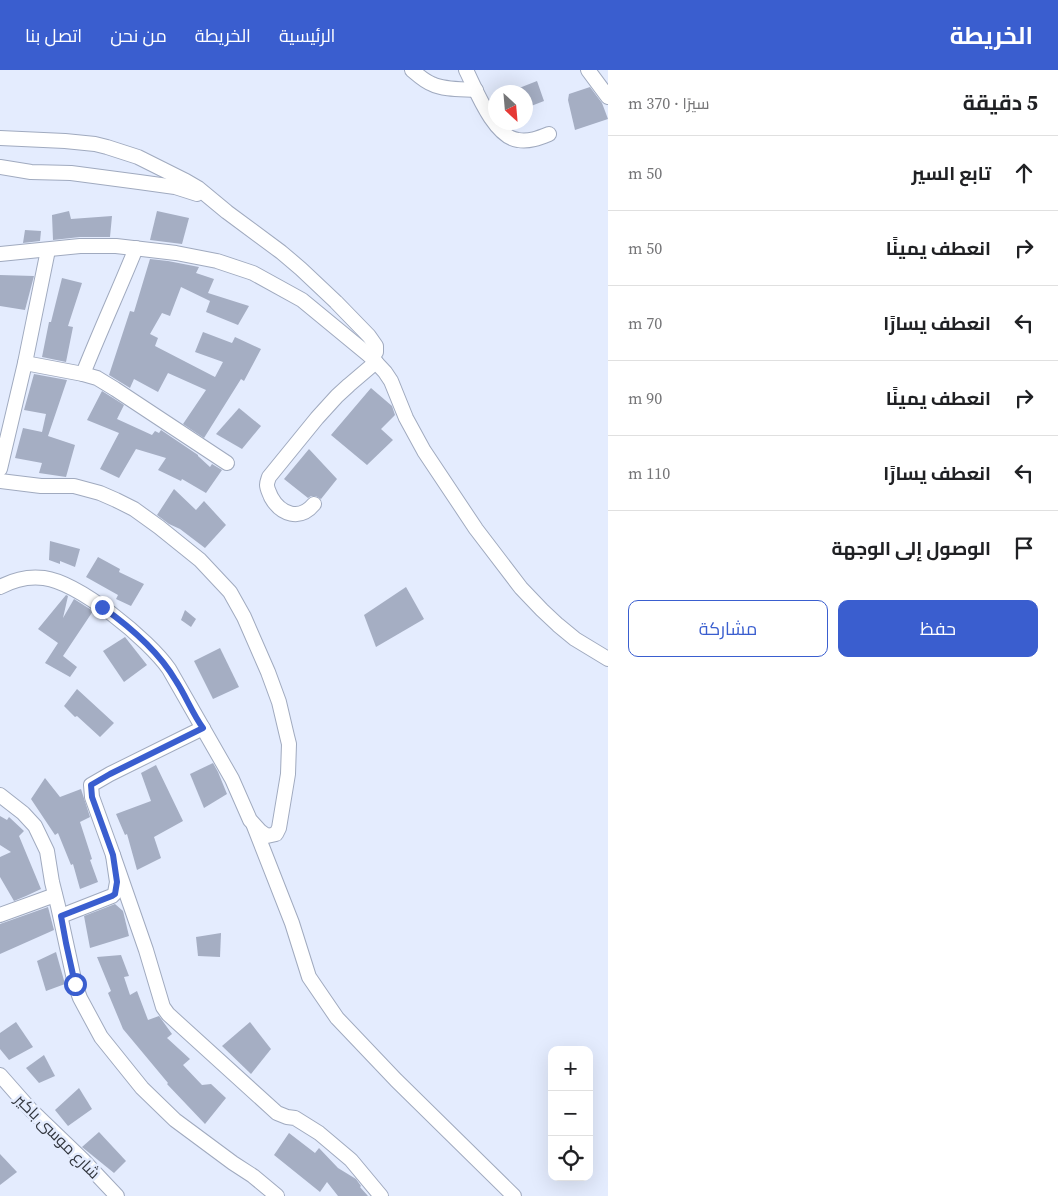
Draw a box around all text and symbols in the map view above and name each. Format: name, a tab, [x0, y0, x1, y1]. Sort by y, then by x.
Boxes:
text: الخريطة	[950, 19, 1033, 52]
text: اتصل بنا	[25, 23, 82, 48]
text: من نحن	[110, 23, 167, 48]
text: الخريطة	[195, 23, 251, 48]
text: الرئيسية	[279, 23, 335, 48]
north arrow	[488, 85, 533, 130]
text: 5 دقيقة	[963, 88, 1038, 117]
text: سيرًا · 370 m	[628, 92, 709, 114]
icon: ahead	[1010, 159, 1038, 187]
text: تابع السير	[911, 160, 991, 186]
text: 50 m	[628, 162, 662, 184]
icon: right	[1010, 234, 1038, 262]
text: انعطف يمينًا	[886, 235, 991, 261]
text: 50 m	[628, 237, 662, 259]
icon: left	[1010, 309, 1038, 337]
text: انعطف يسارًا	[883, 310, 991, 336]
text: 70 m	[628, 312, 662, 334]
icon: right	[1010, 384, 1038, 412]
text: انعطف يمينًا	[886, 385, 991, 411]
text: 90 m	[628, 387, 662, 409]
icon: left	[1010, 459, 1038, 487]
text: انعطف يسارًا	[883, 460, 991, 486]
text: 110 m	[628, 462, 670, 484]
icon: arrive	[1010, 534, 1038, 562]
text: الوصول إلى الوجهة	[831, 535, 991, 561]
route end	[91, 596, 114, 619]
button: مشاركة	[628, 600, 828, 657]
button: حفظ	[838, 600, 1038, 657]
route start	[64, 973, 87, 996]
map controls	[548, 1046, 593, 1181]
button: +	[548, 1046, 593, 1091]
street label: شارع موسى باكير	[9, 1088, 105, 1184]
button: −	[548, 1091, 593, 1136]
button: locate	[548, 1136, 593, 1181]

